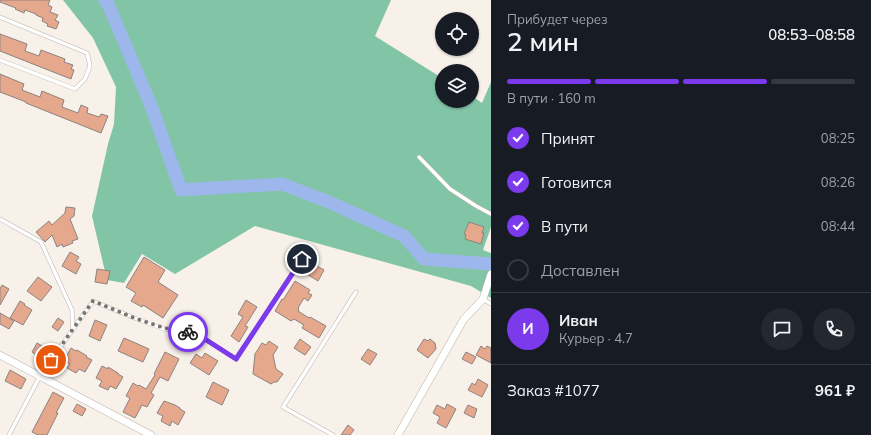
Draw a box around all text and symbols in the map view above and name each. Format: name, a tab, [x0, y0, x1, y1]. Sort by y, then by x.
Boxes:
text: Прибудет через	[507, 11, 608, 27]
map controls	[435, 12, 479, 108]
button: locate	[435, 12, 479, 56]
text: 2 мин	[507, 25, 579, 58]
text: 08:53–08:58	[768, 25, 855, 44]
button: layers	[435, 64, 479, 108]
text: В пути · 160 m	[507, 90, 596, 106]
icon: check	[507, 127, 529, 149]
text: Принят	[541, 129, 595, 148]
text: 08:25	[821, 130, 855, 146]
icon: check	[507, 171, 529, 193]
text: Готовится	[541, 173, 612, 192]
text: 08:26	[821, 174, 855, 190]
icon: check	[507, 215, 529, 237]
text: В пути	[541, 217, 588, 236]
text: 08:44	[821, 218, 855, 234]
pin	[285, 242, 319, 276]
icon: home	[291, 248, 313, 270]
text: Доставлен	[541, 261, 620, 280]
button: chat	[761, 308, 803, 350]
button: phone	[813, 308, 855, 350]
text: Иван	[559, 311, 598, 330]
courier	[168, 312, 208, 352]
text: И	[522, 319, 534, 338]
icon: bike	[177, 321, 199, 343]
text: Курьер · 4.7	[559, 330, 633, 346]
pin	[34, 343, 68, 377]
icon: bag	[40, 349, 62, 371]
text: Заказ #1077	[507, 381, 600, 400]
text: 961 ₽	[815, 381, 855, 400]

